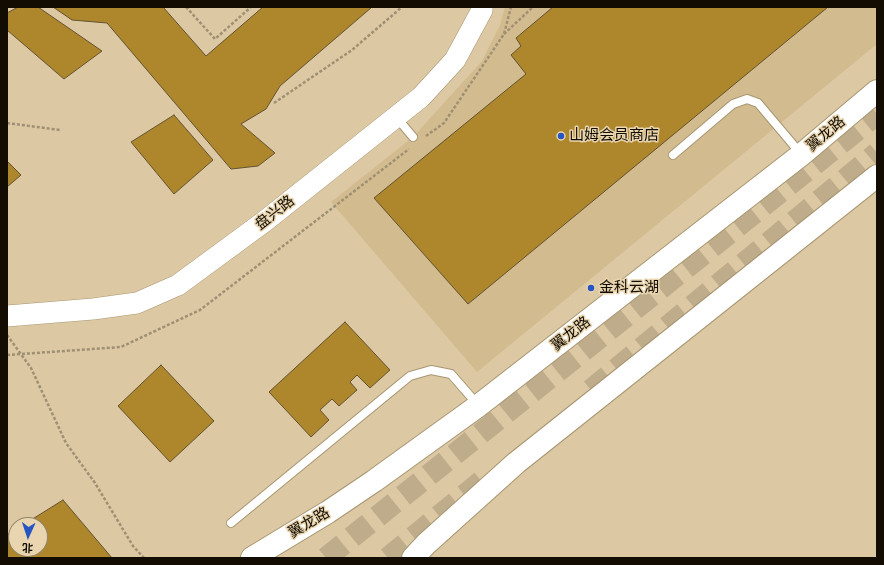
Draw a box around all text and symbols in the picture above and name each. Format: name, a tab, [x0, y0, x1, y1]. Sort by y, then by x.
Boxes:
street label: 翼龙路	[803, 113, 849, 155]
place label: 山姆会员商店	[569, 127, 659, 145]
marker: 山姆会员商店	[556, 131, 566, 141]
street label: 盘兴路	[252, 192, 298, 234]
place label: 金科云湖	[599, 279, 659, 297]
marker: 金科云湖	[586, 283, 596, 293]
street label: 翼龙路	[548, 313, 594, 355]
street label: 翼龙路	[285, 504, 333, 542]
north arrow	[8, 517, 48, 557]
text: 北	[22, 541, 33, 555]

